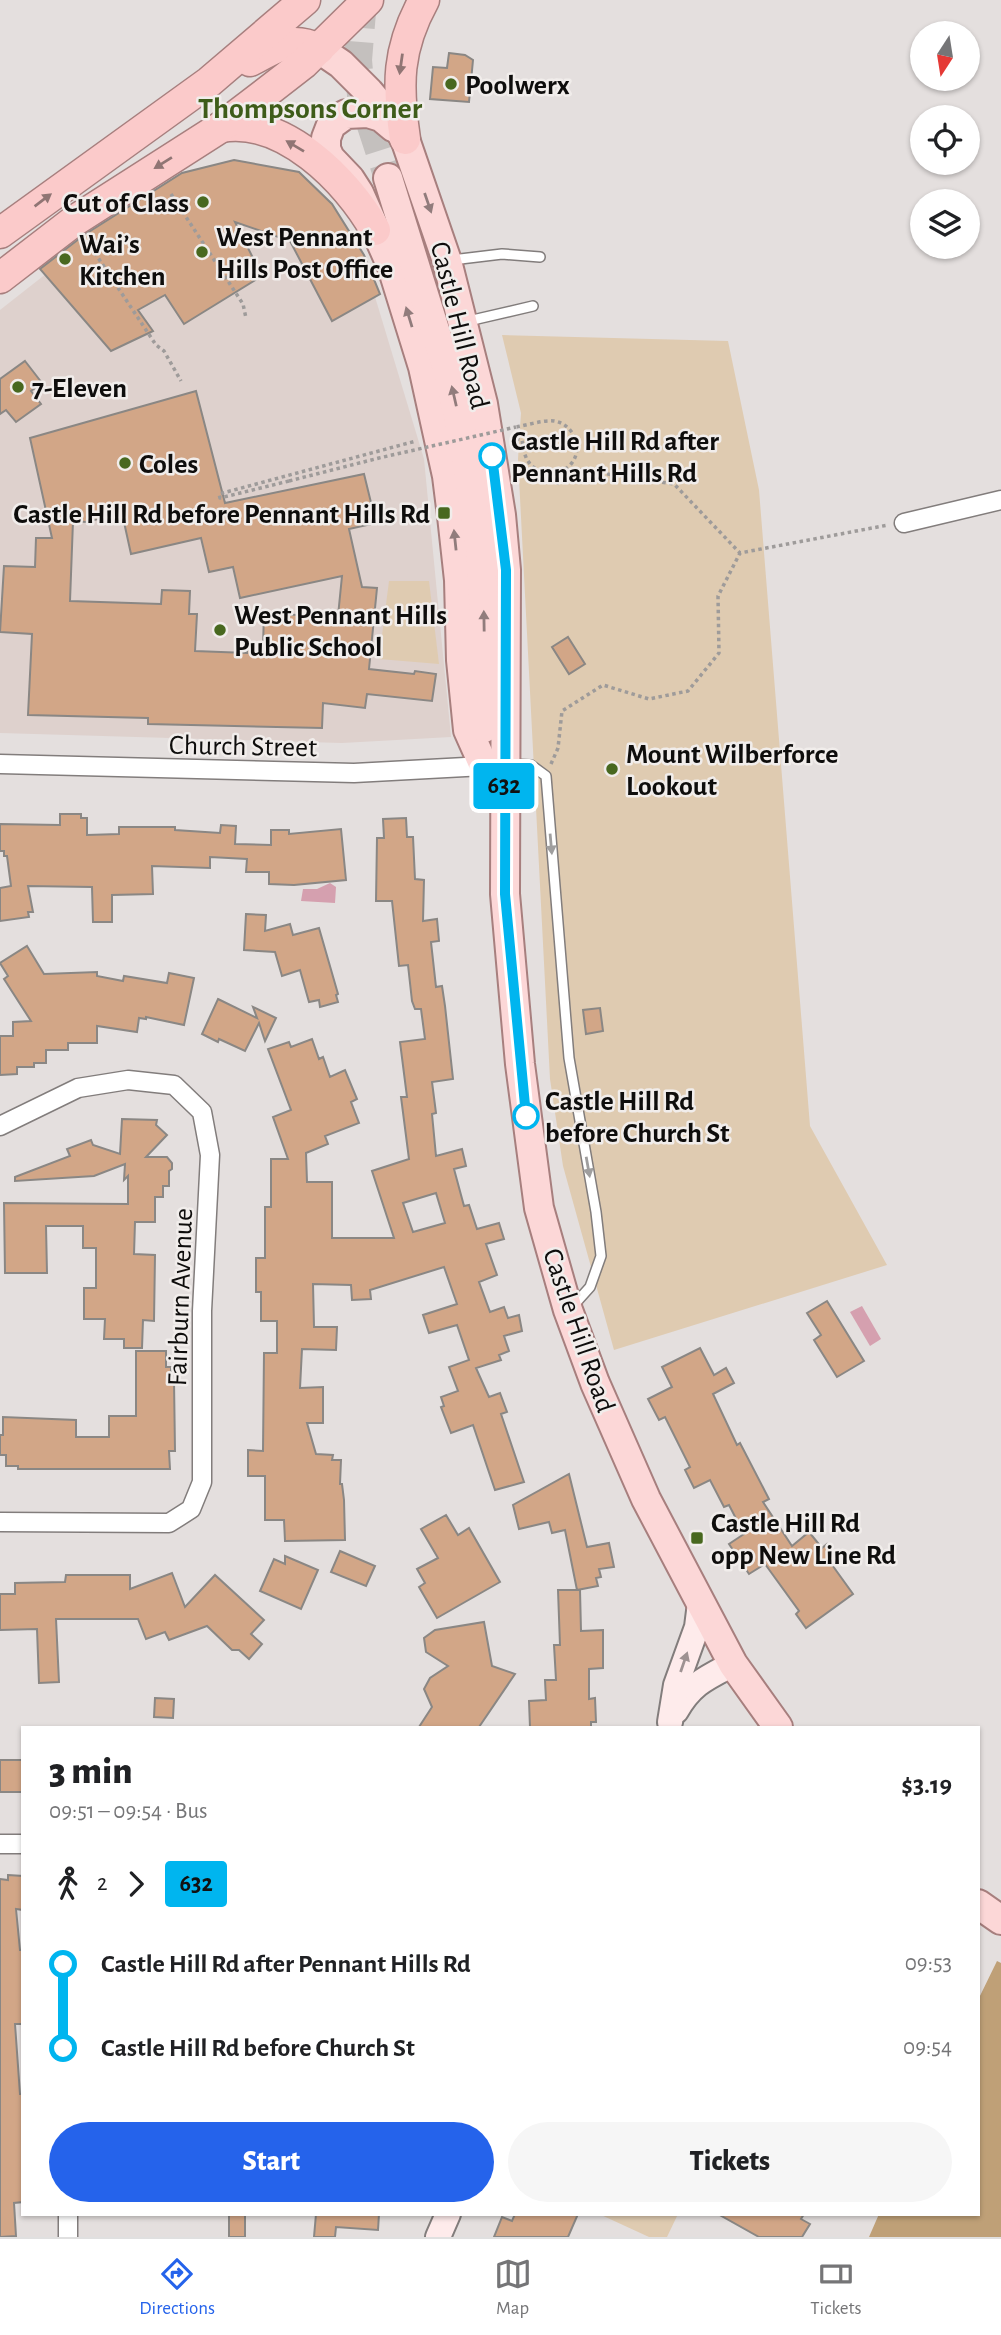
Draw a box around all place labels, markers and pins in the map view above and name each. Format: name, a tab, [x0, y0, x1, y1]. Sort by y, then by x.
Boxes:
place label: Poolwerx	[465, 72, 570, 100]
marker: Poolwerx	[443, 76, 459, 92]
place label: Cut of Class	[63, 190, 189, 218]
marker: Cut of Class	[195, 194, 211, 210]
place label: West Pennant Hills Post Office	[216, 224, 393, 284]
place label: Wai’s Kitchen	[79, 231, 166, 291]
marker: West Pennant Hills Post Office	[194, 244, 210, 260]
marker: Wai’s Kitchen	[57, 251, 73, 267]
place label: 7-Eleven	[32, 375, 127, 403]
marker: 7-Eleven	[10, 379, 26, 395]
place label: Castle Hill Rd after Pennant Hills Rd	[511, 428, 719, 488]
marker: Castle Hill Rd after Pennant Hills Rd	[479, 443, 505, 469]
place label: Coles	[139, 451, 198, 479]
marker: Coles	[117, 455, 133, 471]
place label: Castle Hill Rd before Pennant Hills Rd	[13, 501, 430, 529]
marker: Castle Hill Rd before Pennant Hills Rd	[436, 505, 452, 521]
place label: West Pennant Hills Public School	[234, 602, 447, 662]
marker: West Pennant Hills Public School	[212, 622, 228, 638]
place label: Mount Wilberforce Lookout	[626, 741, 839, 801]
marker: Mount Wilberforce Lookout	[604, 761, 620, 777]
place label: Castle Hill Rd before Church St	[545, 1088, 730, 1148]
marker: Castle Hill Rd before Church St	[513, 1103, 539, 1129]
place label: Castle Hill Rd opp New Line Rd	[711, 1510, 896, 1570]
marker: Castle Hill Rd opp New Line Rd	[689, 1530, 705, 1546]

